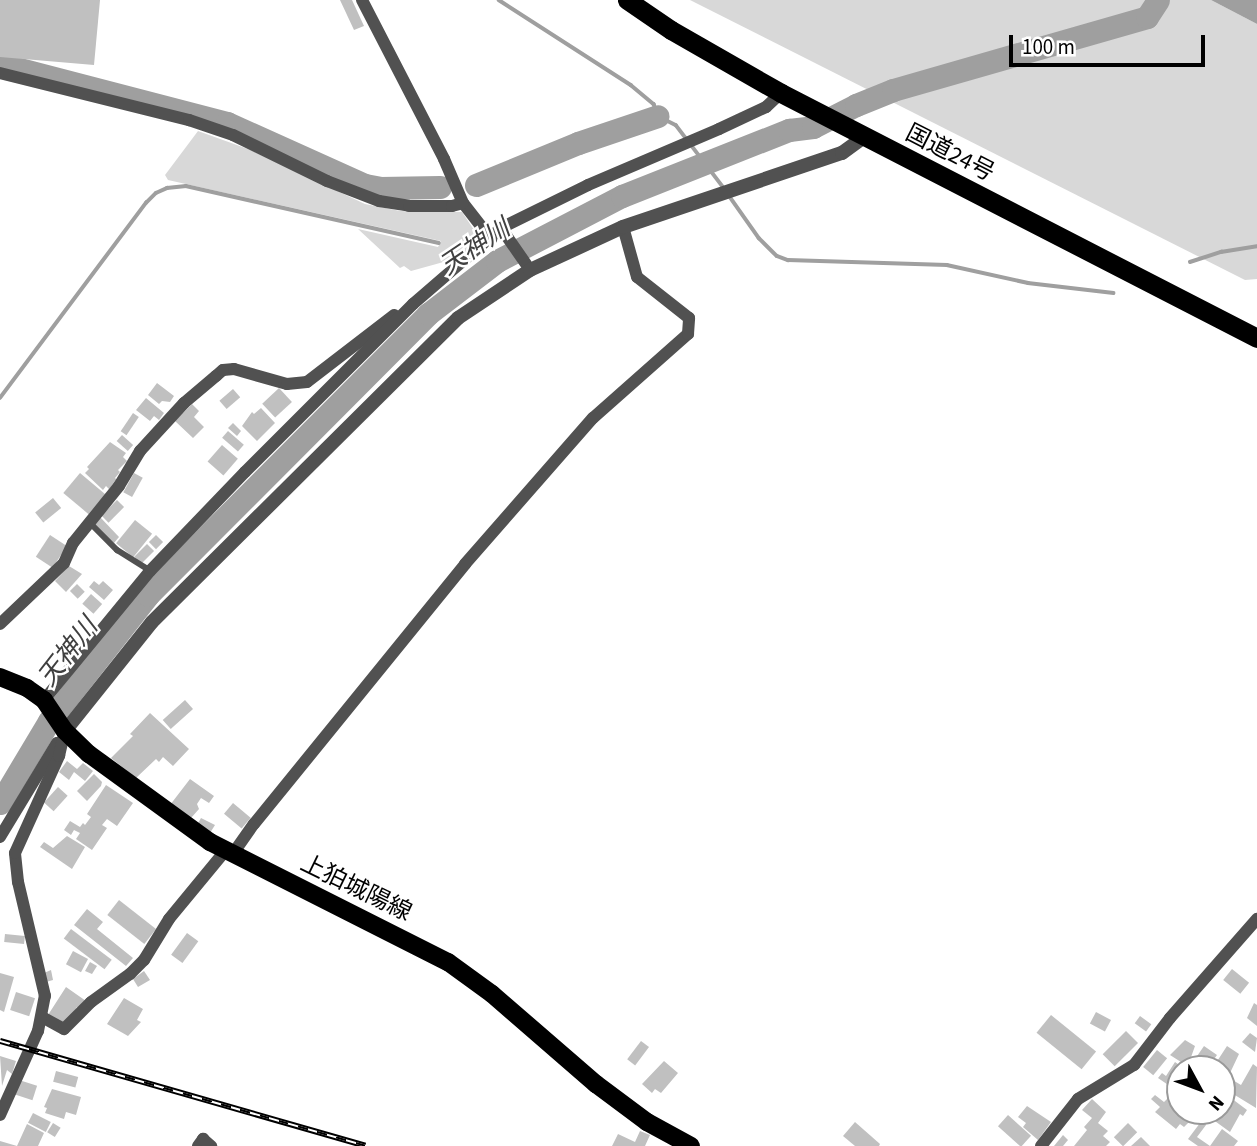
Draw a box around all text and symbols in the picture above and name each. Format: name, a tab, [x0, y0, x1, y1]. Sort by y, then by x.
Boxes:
scale bar	[1012, 21, 1208, 65]
text: 100 m	[1022, 32, 1075, 62]
street label: 国道24号	[901, 118, 999, 188]
water label: 天神川	[434, 212, 516, 282]
water label: 天神川	[32, 612, 104, 692]
street label: 上狛城陽線	[296, 849, 416, 927]
north arrow	[1166, 1055, 1236, 1125]
text: N	[1201, 1089, 1230, 1116]

